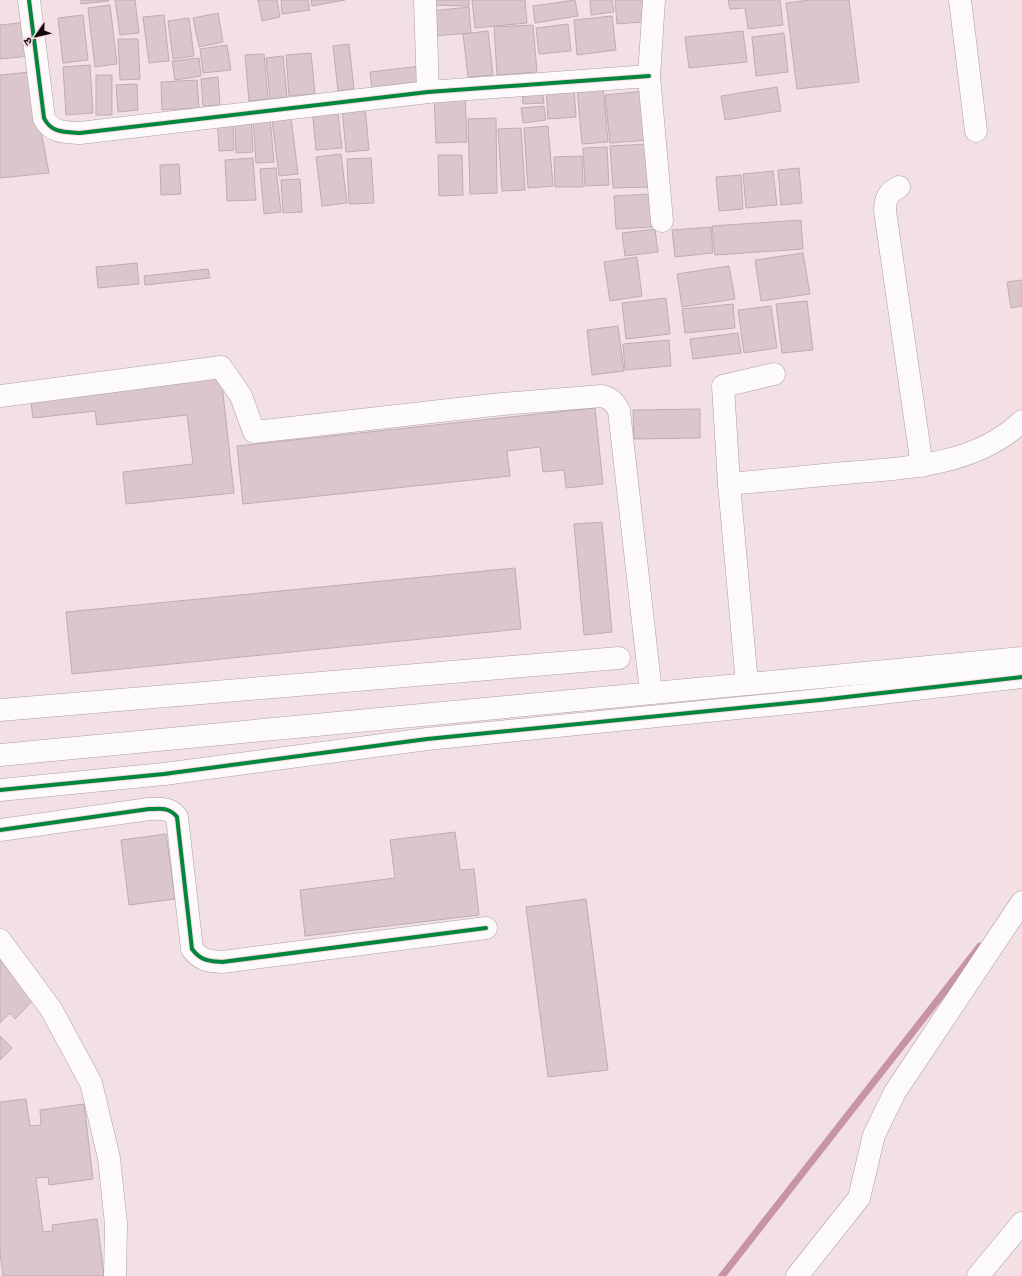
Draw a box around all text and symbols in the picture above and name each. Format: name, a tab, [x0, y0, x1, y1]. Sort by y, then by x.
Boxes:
north arrow	[16, 16, 56, 56]
text: उ	[20, 35, 35, 48]

